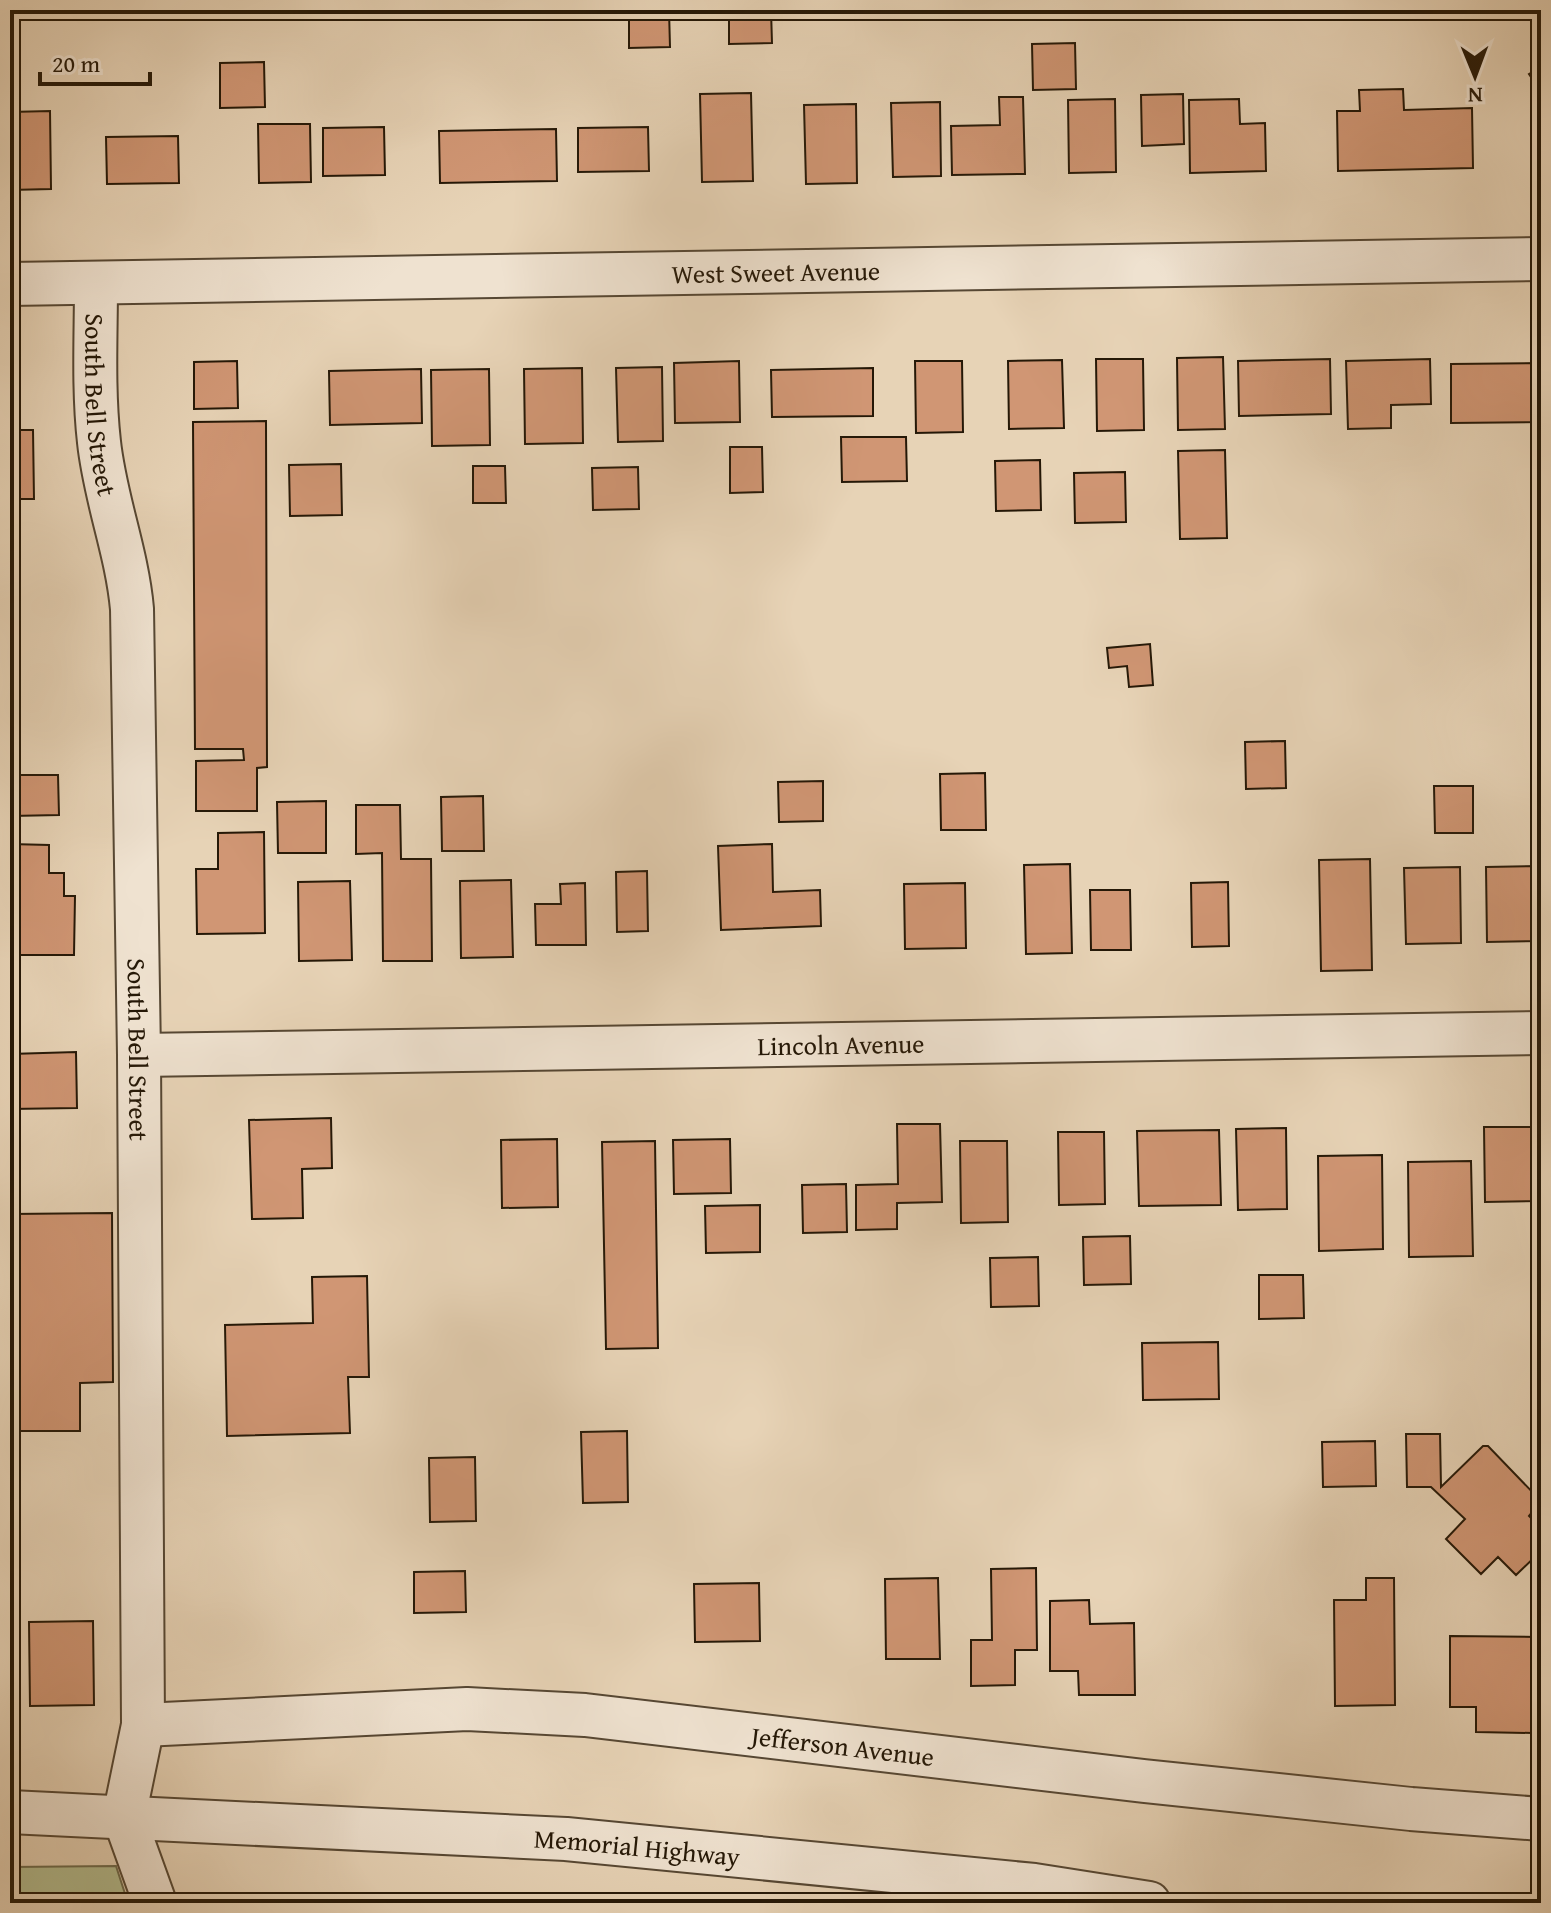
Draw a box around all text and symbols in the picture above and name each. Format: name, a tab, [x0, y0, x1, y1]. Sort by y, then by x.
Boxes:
scale bar	[40, 36, 150, 86]
north arrow	[1435, 36, 1515, 116]
text: 20 m	[52, 46, 100, 81]
text: N	[1467, 80, 1483, 112]
street label: West Sweet Avenue	[671, 250, 880, 293]
street label: South Bell Street	[76, 313, 128, 500]
street label: South Bell Street	[118, 958, 159, 1141]
street label: Lincoln Avenue	[757, 1023, 925, 1065]
street label: Jefferson Avenue	[746, 1715, 936, 1776]
street label: Memorial Highway	[533, 1818, 742, 1876]

